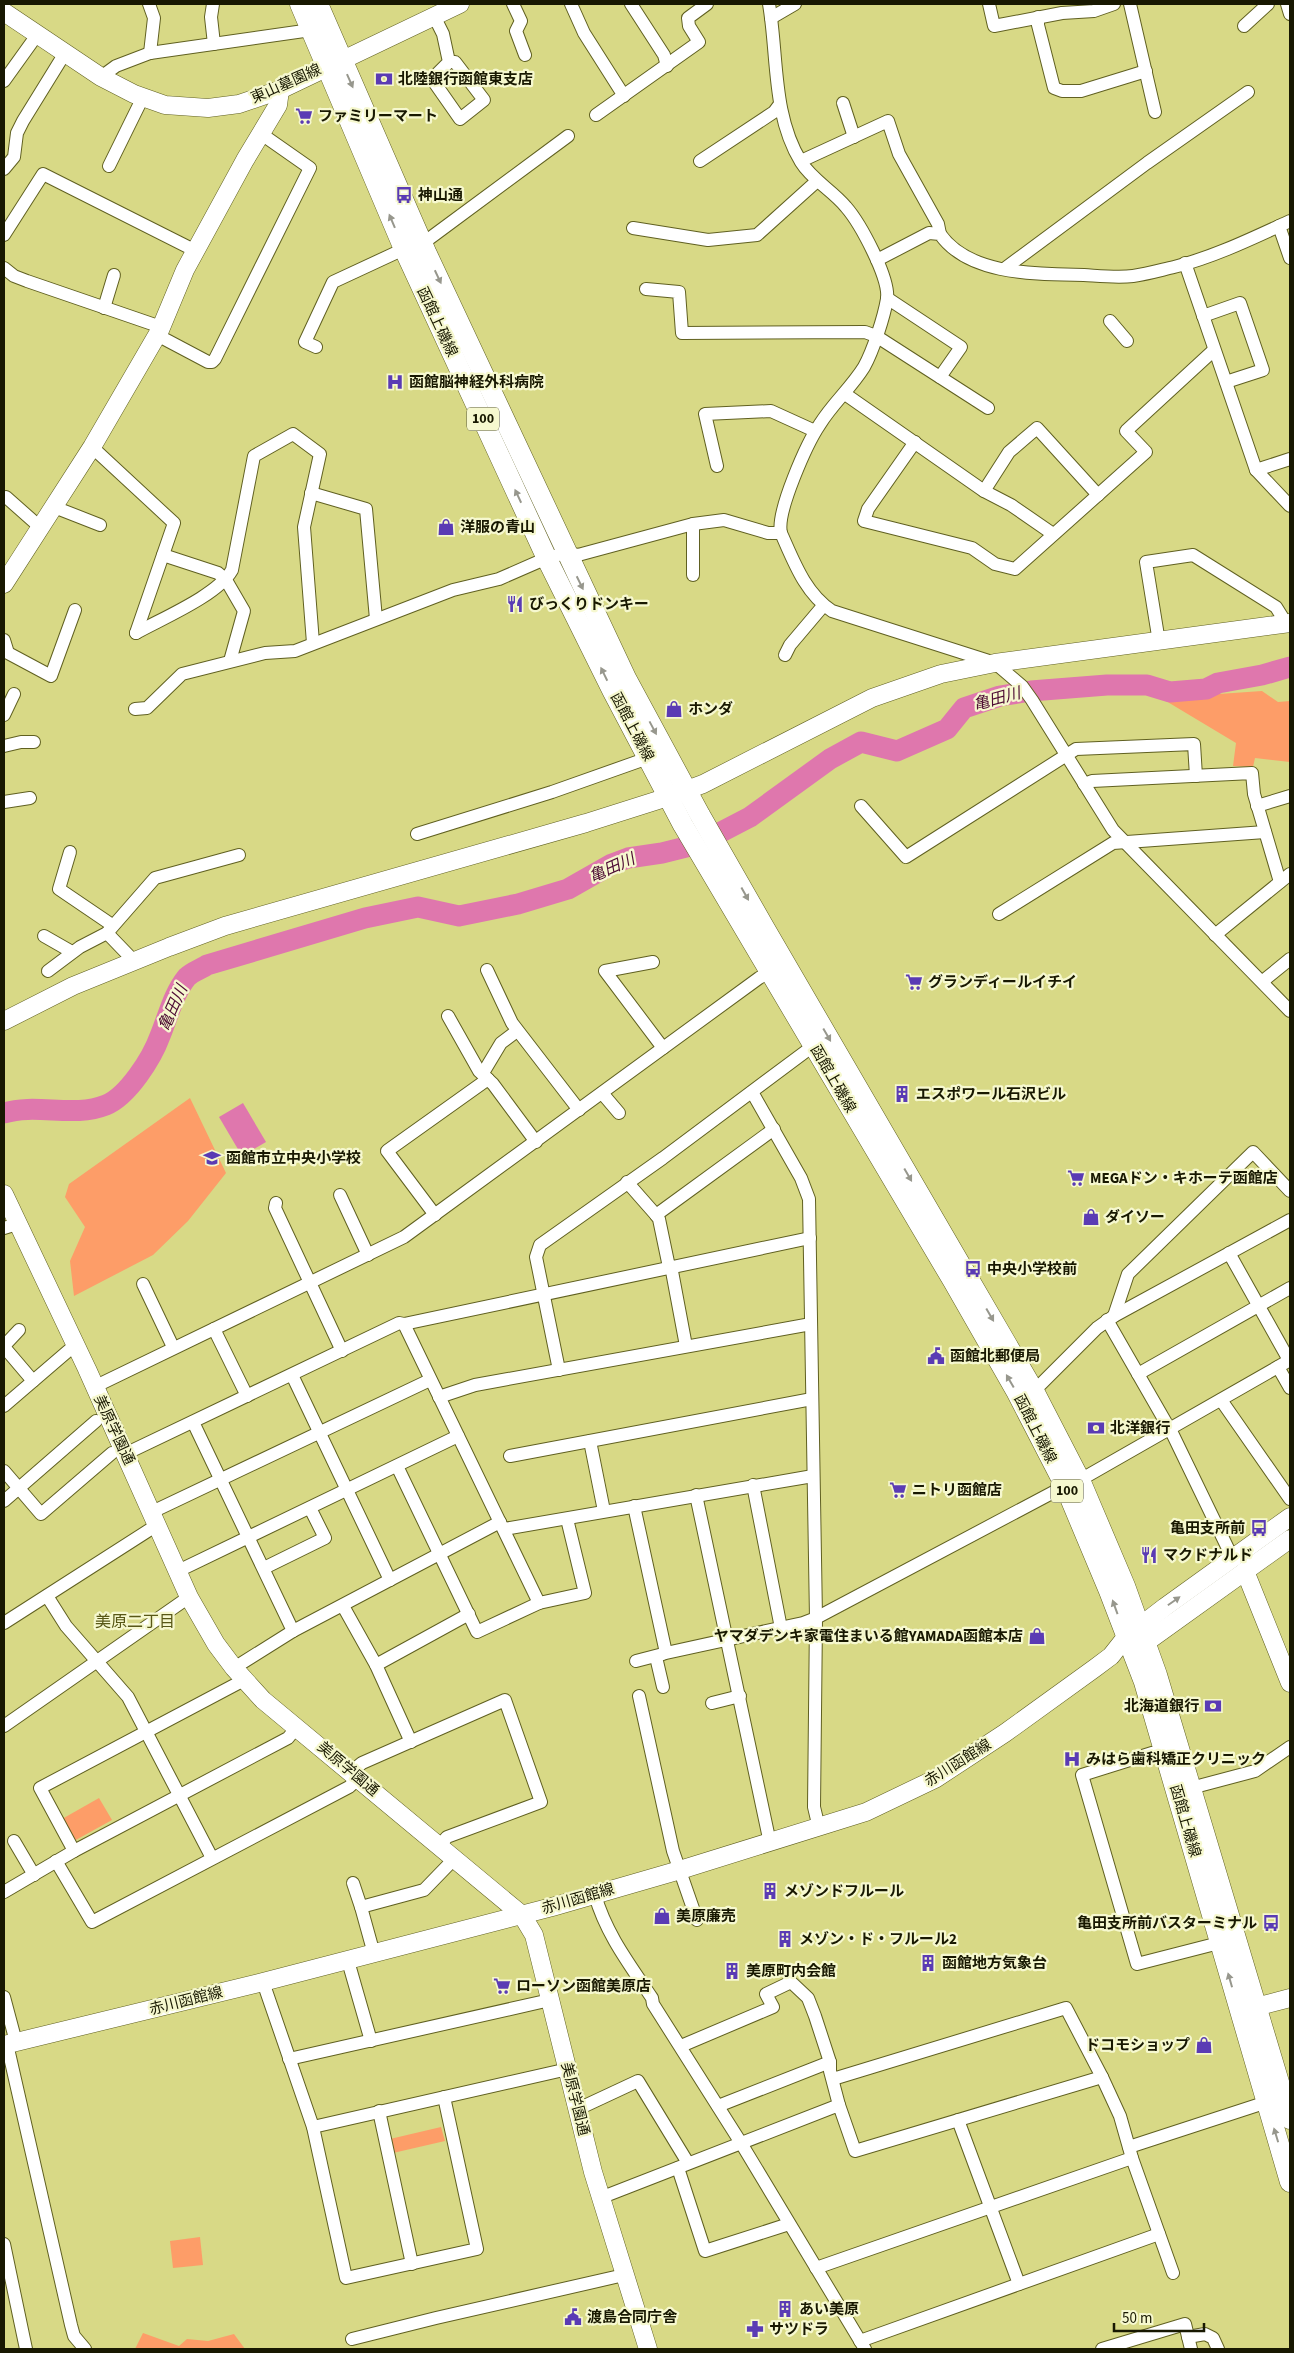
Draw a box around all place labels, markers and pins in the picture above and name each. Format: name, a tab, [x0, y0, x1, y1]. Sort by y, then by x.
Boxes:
bank icon: 北陸銀行函館東支店	[374, 69, 394, 89]
place label: 北陸銀行函館東支店	[398, 69, 533, 90]
supermarket icon: ファミリーマート	[294, 106, 314, 126]
place label: ファミリーマート	[318, 106, 438, 127]
bus stop icon: 神山通	[394, 185, 414, 205]
place label: 神山通	[417, 185, 463, 206]
hospital icon: 函館脳神経外科病院	[385, 372, 405, 392]
place label: 函館脳神経外科病院	[409, 372, 544, 393]
shop icon: 洋服の青山	[436, 517, 456, 537]
place label: 洋服の青山	[460, 517, 535, 538]
restaurant icon: びっくりドンキー	[505, 594, 525, 614]
place label: びっくりドンキー	[529, 594, 649, 615]
shop icon: ホンダ	[664, 699, 684, 719]
place label: ホンダ	[688, 699, 733, 720]
supermarket icon: グランディールイチイ	[904, 972, 924, 992]
place label: グランディールイチイ	[928, 972, 1077, 993]
building icon: エスポワール石沢ビル	[892, 1084, 912, 1104]
place label: エスポワール石沢ビル	[916, 1084, 1066, 1105]
school or university icon: 函館市立中央小学校	[202, 1148, 222, 1168]
place label: 函館市立中央小学校	[226, 1148, 361, 1169]
supermarket icon: MEGAドン・キホーテ函館店	[1066, 1168, 1086, 1188]
place label: MEGAドン・キホーテ函館店	[1090, 1168, 1278, 1189]
shop icon: ダイソー	[1081, 1207, 1101, 1227]
place label: ダイソー	[1105, 1207, 1165, 1228]
bus stop icon: 中央小学校前	[963, 1259, 983, 1279]
place label: 中央小学校前	[987, 1259, 1077, 1280]
public building icon: 函館北郵便局	[926, 1346, 946, 1366]
place label: 函館北郵便局	[950, 1346, 1040, 1367]
bank icon: 北洋銀行	[1086, 1418, 1106, 1438]
place label: 北洋銀行	[1110, 1418, 1170, 1439]
supermarket icon: ニトリ函館店	[888, 1480, 908, 1500]
place label: ニトリ函館店	[912, 1480, 1002, 1501]
place label: 亀田支所前	[1170, 1518, 1245, 1539]
bus stop icon: 亀田支所前	[1249, 1518, 1269, 1538]
restaurant icon: マクドナルド	[1139, 1545, 1159, 1565]
place label: マクドナルド	[1163, 1545, 1253, 1566]
place label: ヤマダデンキ家電住まいる館YAMADA函館本店	[714, 1626, 1023, 1647]
shop icon: ヤマダデンキ家電住まいる館YAMADA函館本店	[1027, 1626, 1047, 1646]
place label: 北海道銀行	[1124, 1696, 1199, 1717]
bank icon: 北海道銀行	[1203, 1696, 1223, 1716]
hospital icon: みはら歯科矯正クリニック	[1062, 1749, 1082, 1769]
place label: みはら歯科矯正クリニック	[1086, 1749, 1266, 1770]
building icon: メゾンドフルール	[760, 1881, 780, 1901]
place label: メゾンドフルール	[784, 1881, 904, 1902]
shop icon: 美原廉売	[652, 1906, 672, 1926]
place label: 美原廉売	[676, 1906, 736, 1927]
place label: 亀田支所前バスターミナル	[1077, 1913, 1257, 1934]
bus stop icon: 亀田支所前バスターミナル	[1261, 1913, 1281, 1933]
building icon: メゾン・ド・フルール2	[775, 1929, 795, 1949]
place label: メゾン・ド・フルール2	[799, 1929, 957, 1950]
building icon: 函館地方気象台	[918, 1953, 938, 1973]
place label: 函館地方気象台	[942, 1953, 1047, 1974]
building icon: 美原町内会館	[722, 1961, 742, 1981]
place label: 美原町内会館	[746, 1961, 836, 1982]
supermarket icon: ローソン函館美原店	[492, 1976, 512, 1996]
place label: ローソン函館美原店	[516, 1976, 651, 1997]
place label: ドコモショップ	[1085, 2035, 1190, 2056]
shop icon: ドコモショップ	[1194, 2035, 1214, 2055]
building icon: あい美原	[775, 2299, 795, 2319]
place label: あい美原	[799, 2299, 859, 2320]
public building icon: 渡島合同庁舎	[563, 2307, 583, 2327]
place label: 渡島合同庁舎	[587, 2307, 678, 2328]
pharmacy icon: サツドラ	[745, 2319, 765, 2339]
place label: サツドラ	[769, 2319, 829, 2340]

